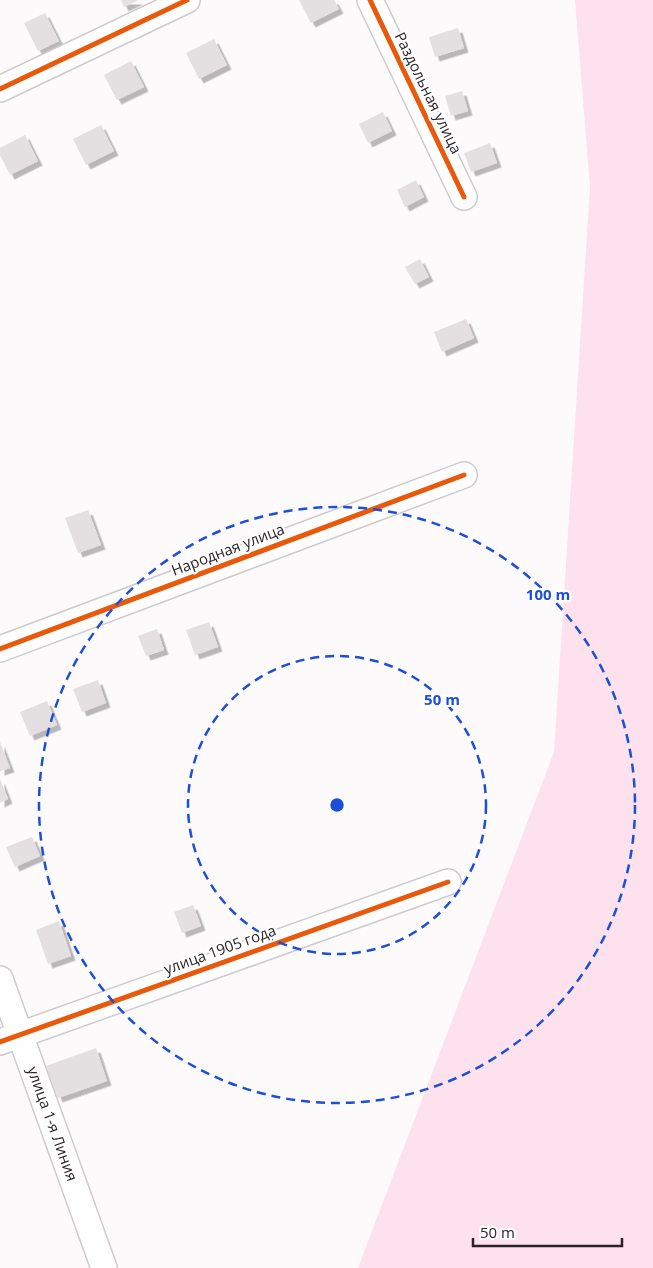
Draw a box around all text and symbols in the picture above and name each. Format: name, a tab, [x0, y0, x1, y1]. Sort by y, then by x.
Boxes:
street label: Раздольная улица	[391, 28, 467, 157]
street label: Народная улица	[168, 518, 287, 580]
text: 100 m	[526, 584, 570, 604]
text: 50 m	[424, 689, 460, 709]
centre of rings	[328, 796, 346, 814]
street label: улица 1905 года	[161, 920, 278, 979]
street label: улица 1-я Линия	[23, 1064, 83, 1184]
scale bar	[473, 1216, 622, 1248]
text: 50 m	[480, 1222, 515, 1242]

